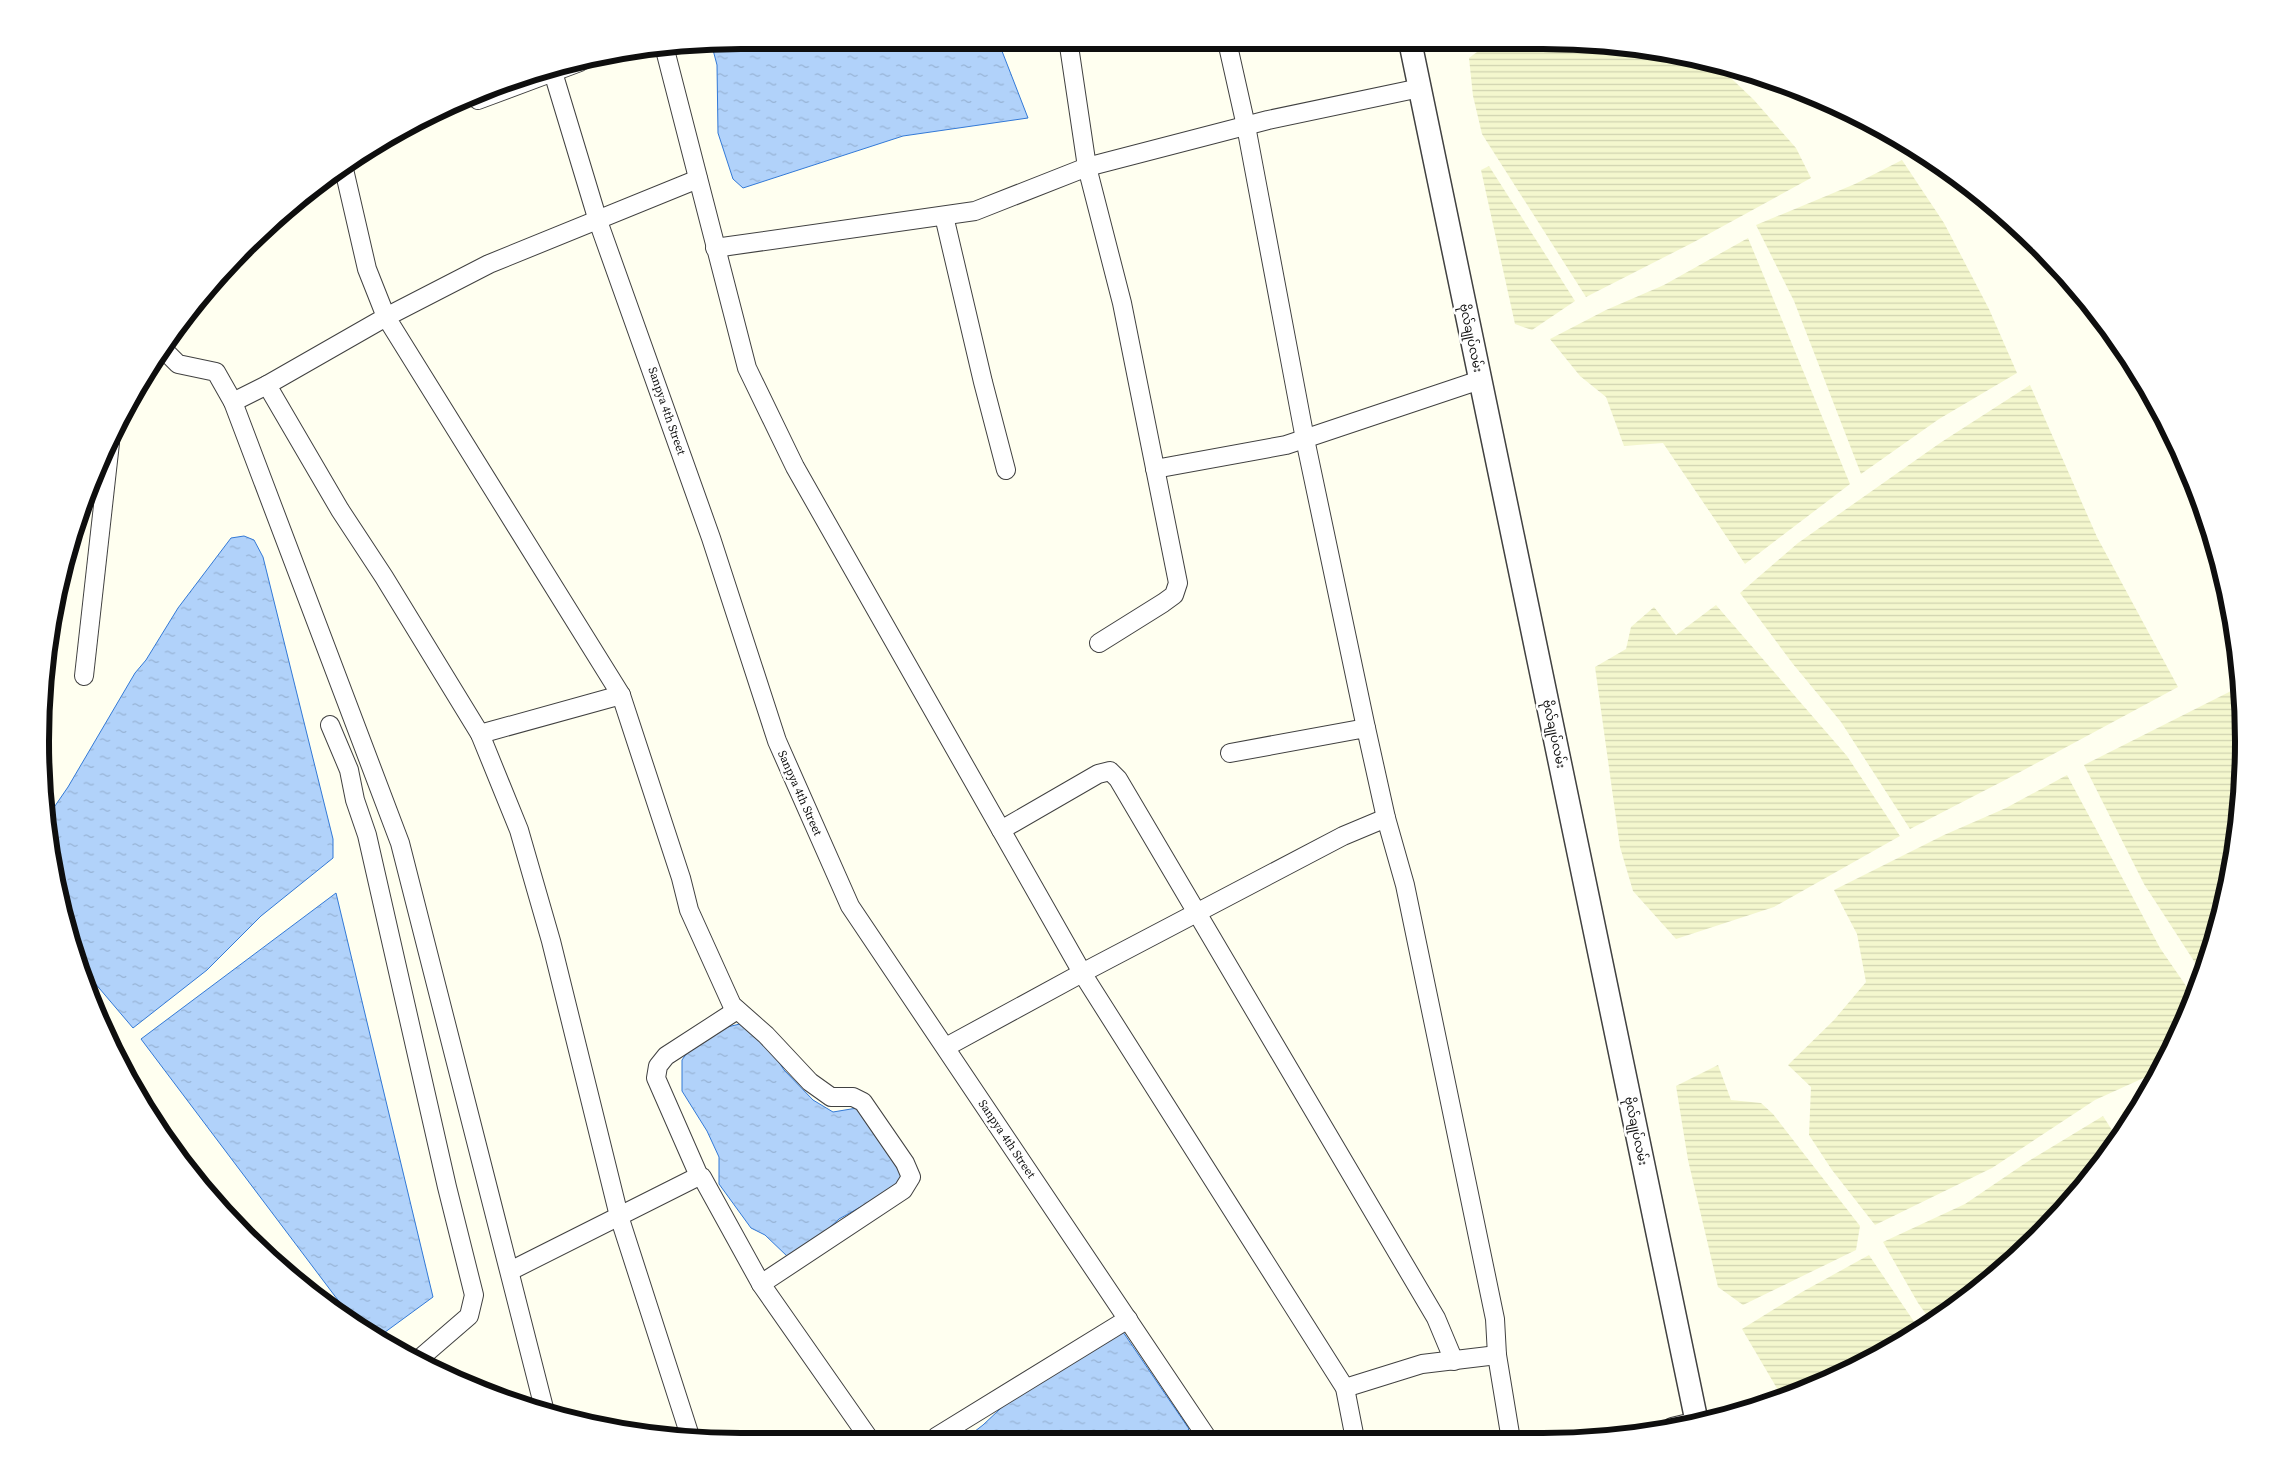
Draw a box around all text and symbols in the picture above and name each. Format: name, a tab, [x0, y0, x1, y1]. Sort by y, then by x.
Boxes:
street label: ဗိုလ်ချုပ်လမ်း	[1454, 302, 1487, 374]
street label: Sanpya 4th Street	[644, 365, 690, 457]
street label: ဗိုလ်ချုပ်လမ်း	[1537, 698, 1570, 770]
street label: Sanpya 4th Street	[774, 748, 826, 838]
street label: ဗိုလ်ချုပ်လမ်း	[1619, 1095, 1652, 1167]
street label: Sanpya 4th Street	[975, 1096, 1039, 1182]

